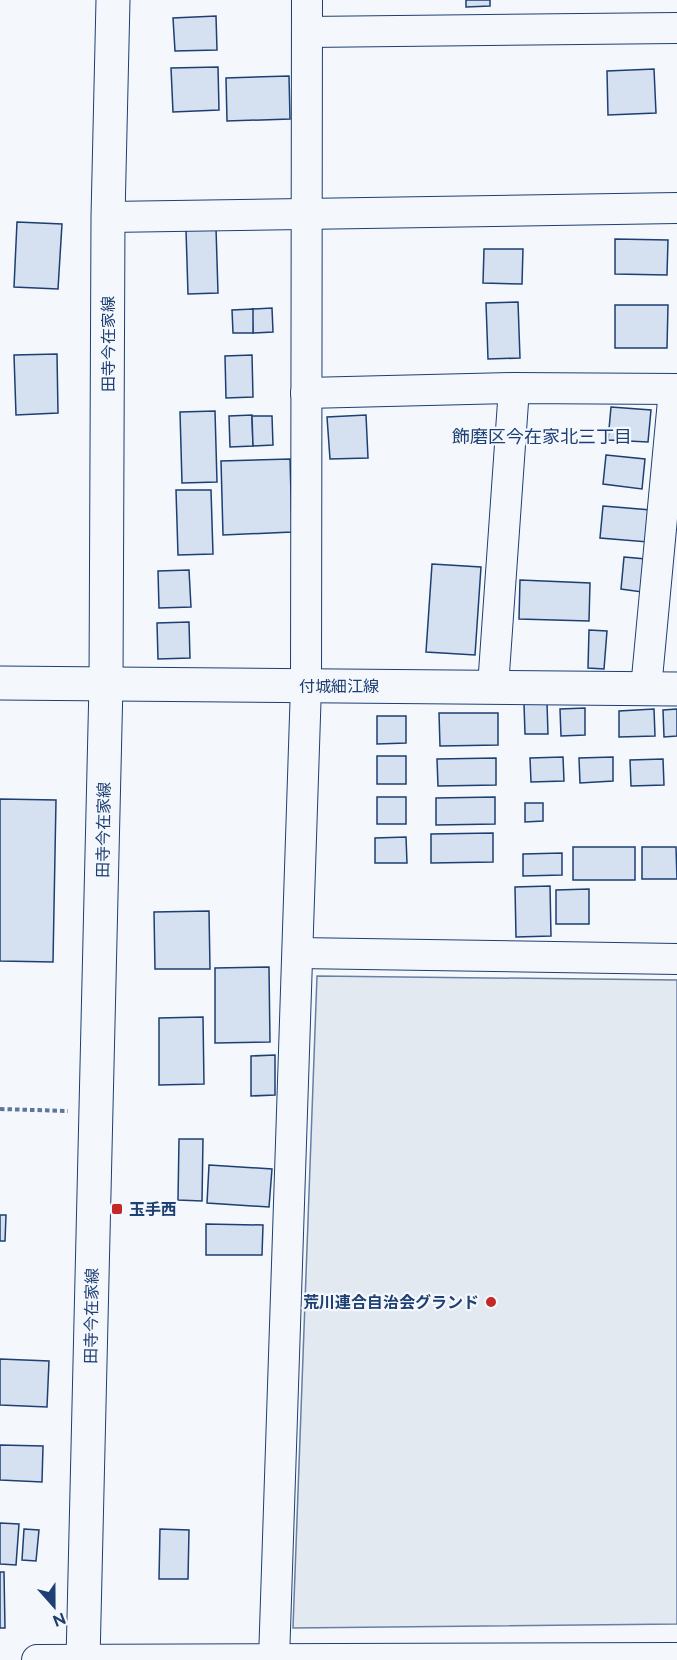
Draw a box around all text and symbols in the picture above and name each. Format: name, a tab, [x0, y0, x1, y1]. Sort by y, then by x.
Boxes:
street label: 田寺今在家線	[99, 296, 118, 392]
district label: 飾磨区今在家北三丁目	[452, 426, 632, 447]
street label: 付城細江線	[299, 677, 379, 696]
street label: 田寺今在家線	[93, 782, 114, 878]
place label: 玉手西	[129, 1200, 177, 1219]
marker: 玉手西	[110, 1202, 124, 1216]
street label: 田寺今在家線	[81, 1268, 102, 1364]
place label: 荒川連合自治会グランド	[303, 1293, 479, 1312]
marker: 荒川連合自治会グランド	[484, 1295, 498, 1309]
north arrow	[24, 1576, 84, 1636]
text: N	[50, 1608, 68, 1631]

